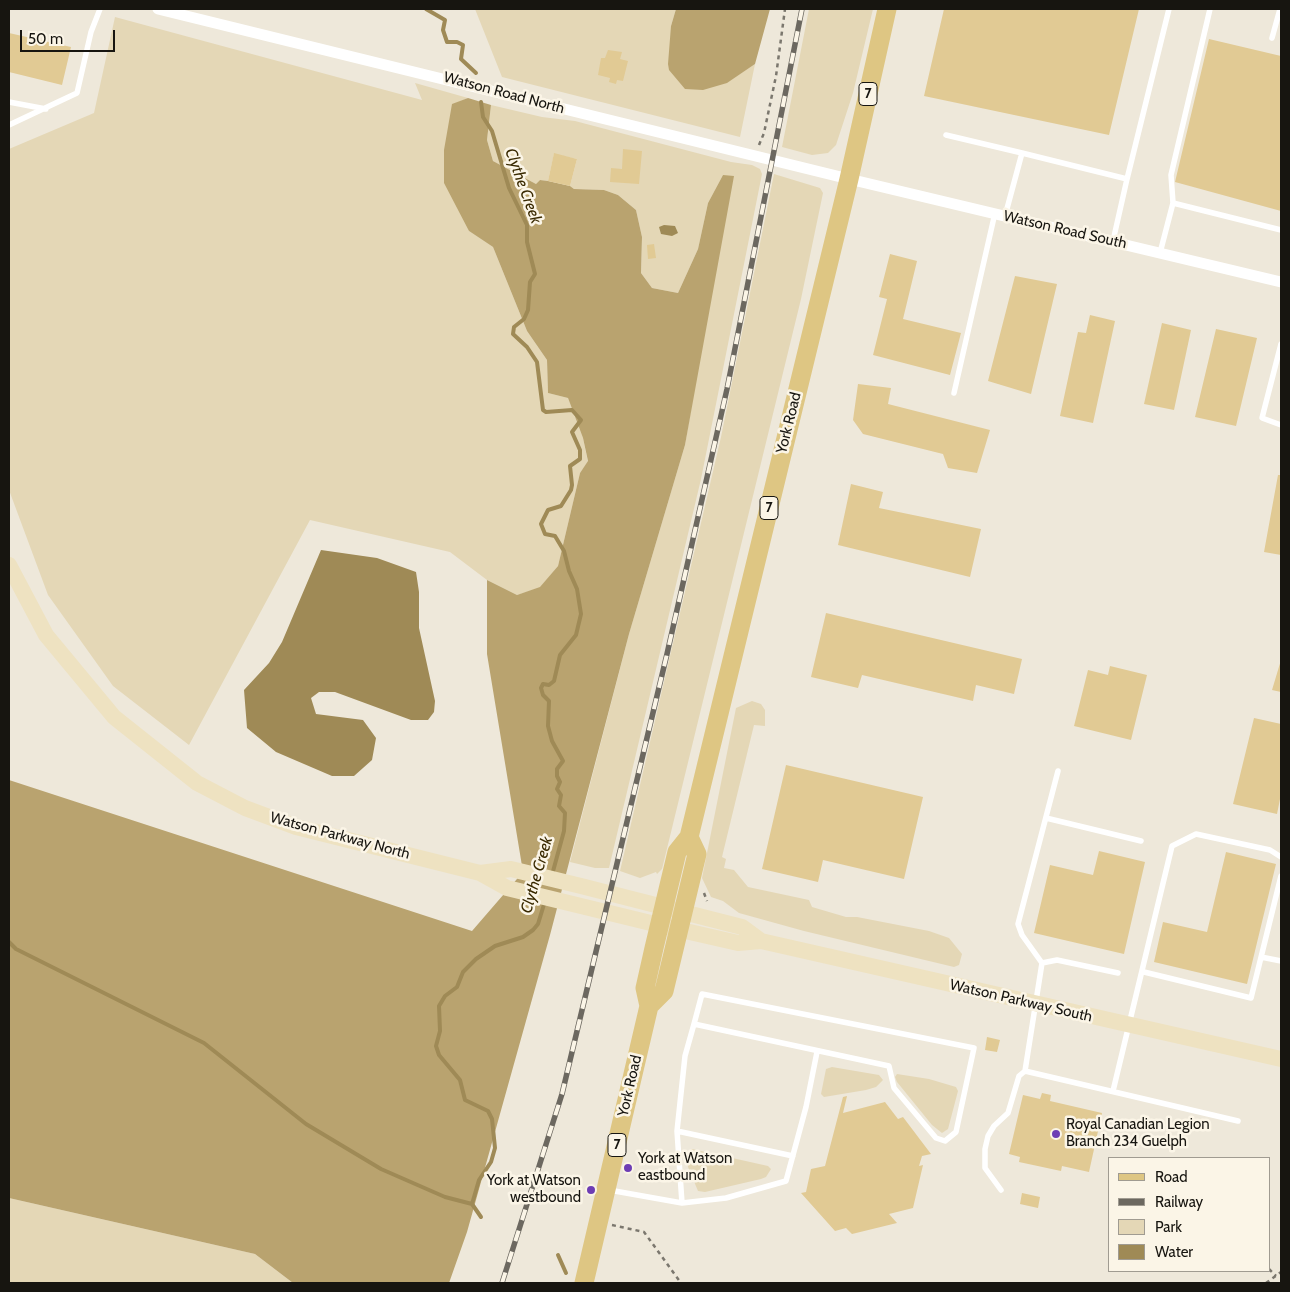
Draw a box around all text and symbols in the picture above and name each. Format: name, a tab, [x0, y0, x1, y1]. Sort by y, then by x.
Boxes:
scale bar	[22, 20, 118, 52]
text: 50 m	[28, 30, 63, 48]
street label: Watson Road North	[442, 68, 566, 118]
road number: 7	[859, 82, 877, 106]
water label: Clythe Creek	[500, 146, 546, 226]
street label: Watson Road South	[1002, 207, 1128, 253]
street label: York Road	[773, 390, 805, 456]
road number: 7	[760, 496, 778, 520]
street label: Watson Parkway North	[268, 809, 412, 863]
water label: Clythe Creek	[517, 834, 557, 916]
street label: Watson Parkway South	[948, 976, 1094, 1026]
street label: York Road	[614, 1053, 646, 1119]
place label: Royal Canadian Legion Branch 234 Guelph	[1066, 1116, 1210, 1151]
marker: Royal Canadian Legion Branch 234 Guelph	[1050, 1128, 1062, 1140]
road number: 7	[608, 1134, 626, 1156]
place label: York at Watson eastbound	[638, 1150, 732, 1185]
legend	[1108, 1157, 1270, 1272]
marker: York at Watson eastbound	[622, 1162, 634, 1174]
text: Road	[1155, 1168, 1188, 1186]
place label: York at Watson westbound	[487, 1172, 581, 1207]
marker: York at Watson westbound	[585, 1184, 597, 1196]
text: Railway	[1155, 1193, 1203, 1211]
text: Park	[1155, 1218, 1182, 1236]
text: Water	[1155, 1243, 1193, 1261]

